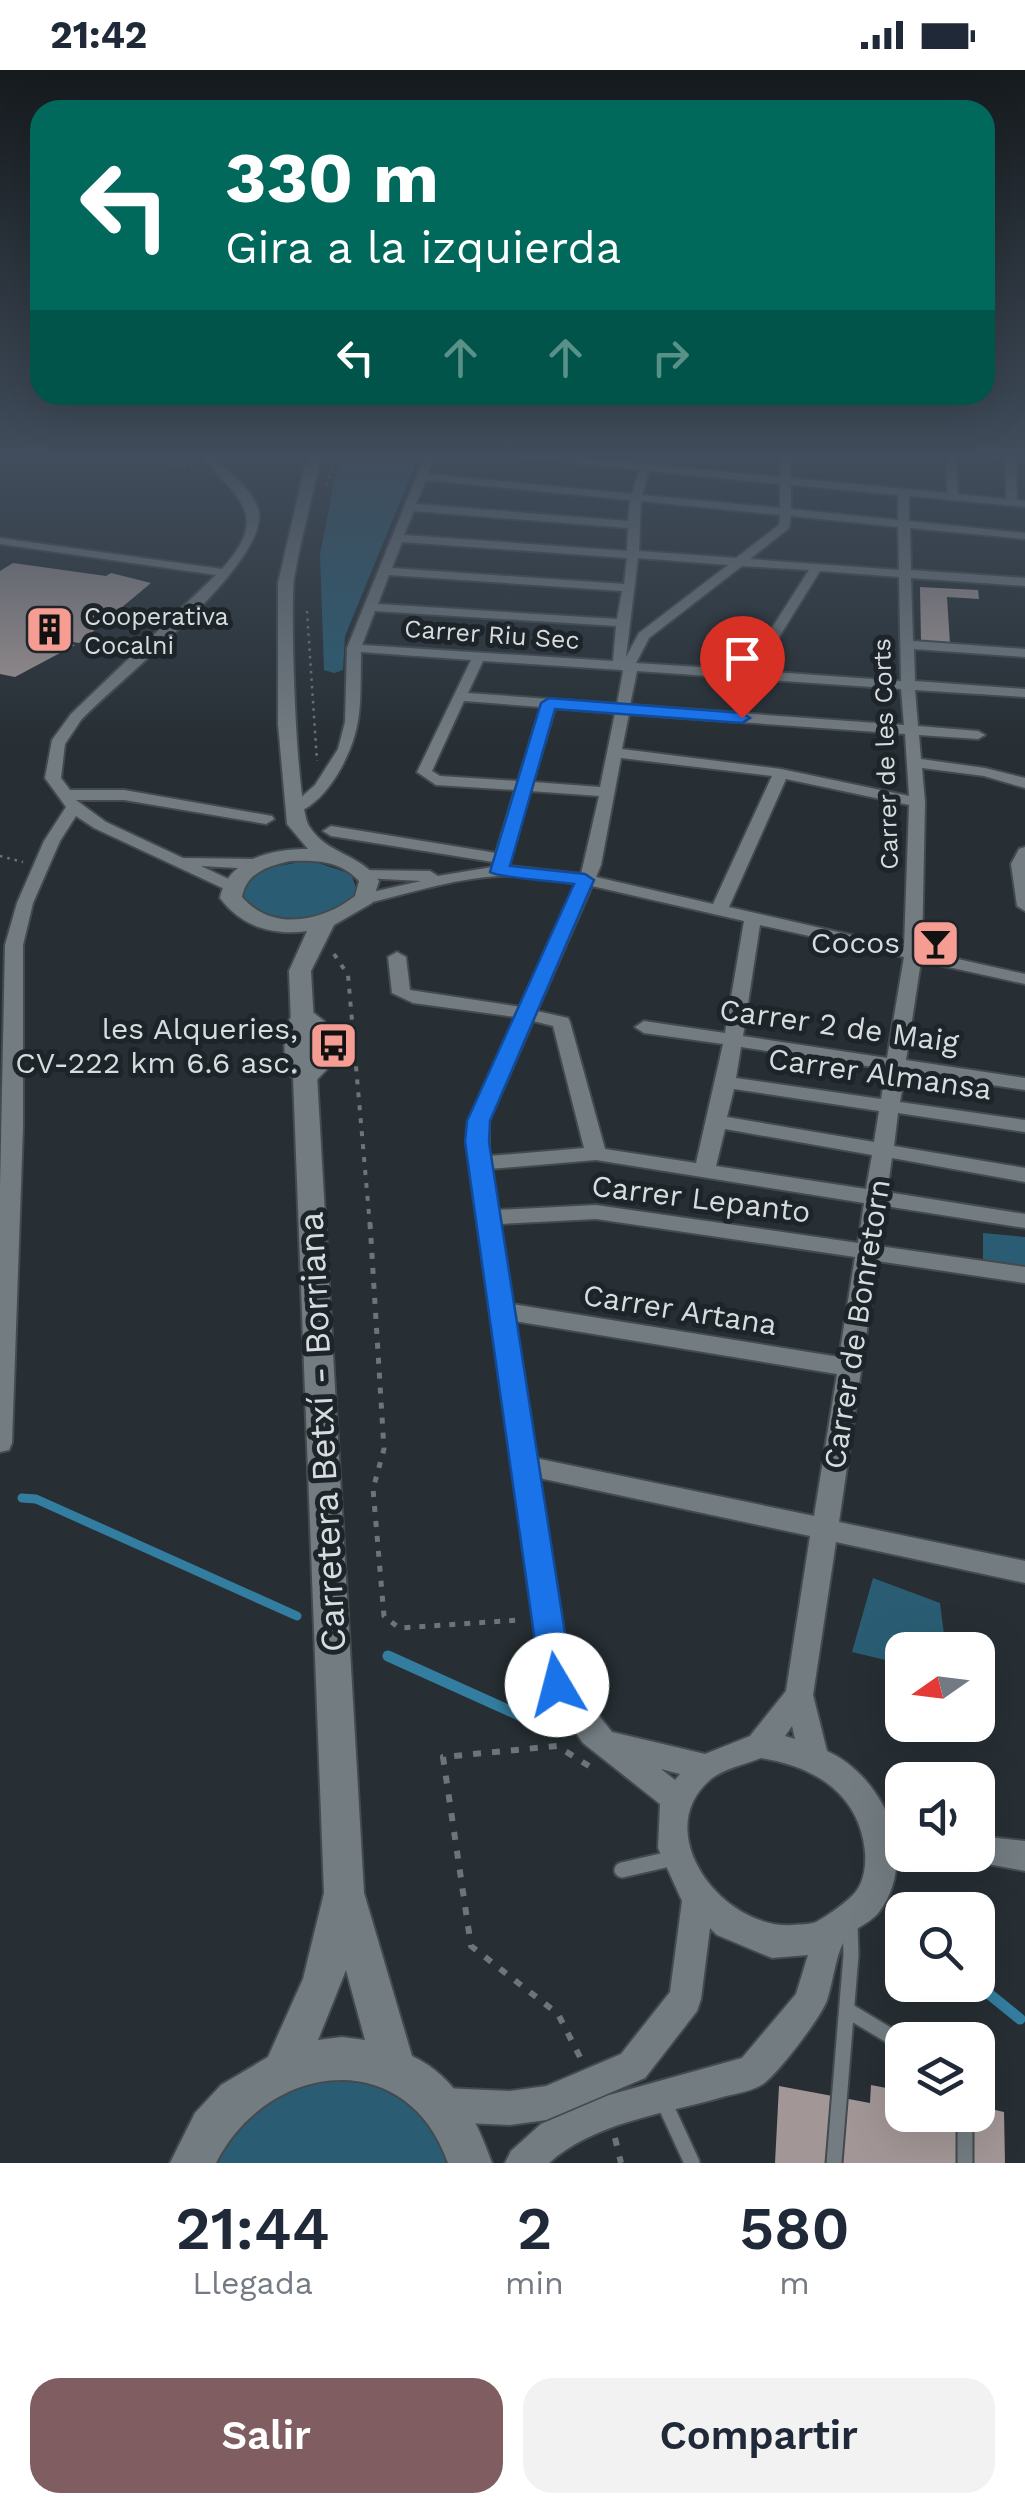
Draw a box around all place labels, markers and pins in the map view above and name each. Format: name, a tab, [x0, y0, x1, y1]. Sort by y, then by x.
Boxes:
place label: Cooperativa Cocalni	[84, 602, 229, 660]
building icon: Cooperativa Cocalni	[23, 604, 75, 656]
pin	[700, 616, 785, 719]
bar icon: Cocos	[909, 917, 961, 969]
place label: Cocos	[811, 925, 900, 960]
place label: les Alqueries, CV-222 km 6.6 asc.	[15, 1011, 298, 1080]
bus stop icon: les Alqueries, CV-222 km 6.6 asc.	[307, 1020, 359, 1072]

